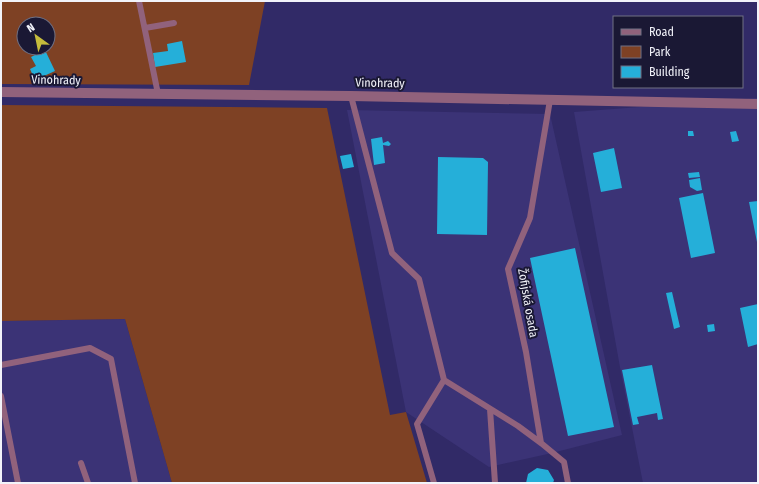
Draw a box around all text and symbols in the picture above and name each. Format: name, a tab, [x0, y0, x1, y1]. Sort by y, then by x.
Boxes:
north arrow	[16, 16, 56, 56]
legend	[613, 16, 743, 88]
text: N	[25, 21, 37, 35]
text: Road	[649, 25, 674, 39]
text: Park	[649, 45, 671, 59]
text: Building	[649, 65, 690, 79]
street label: Vinohrady	[31, 73, 82, 87]
street label: Vinohrady	[355, 76, 406, 90]
street label: Žofijská osada	[515, 267, 542, 339]

